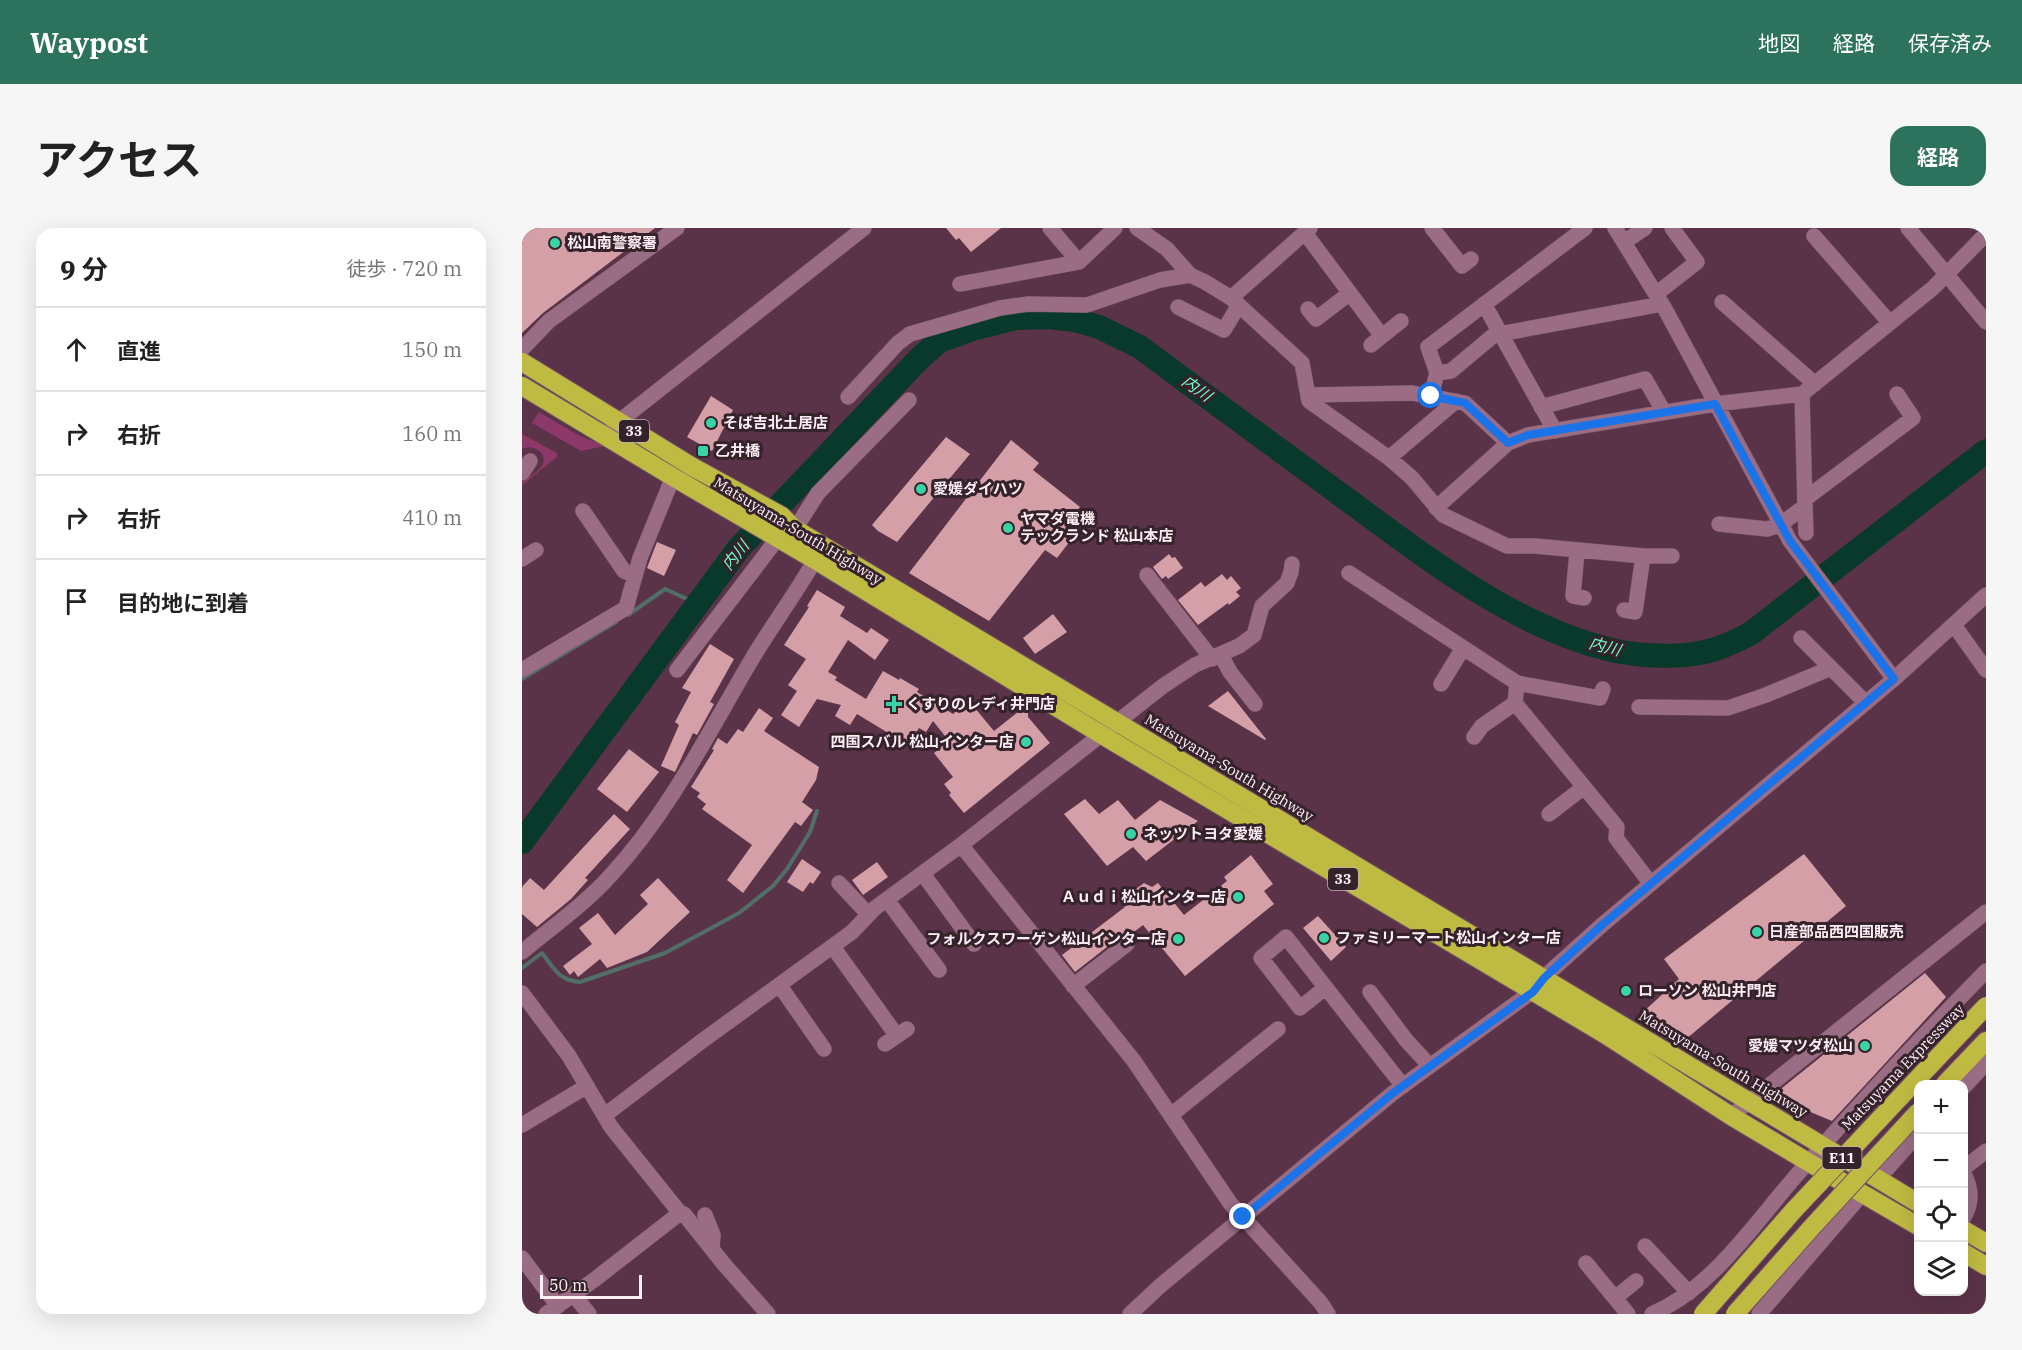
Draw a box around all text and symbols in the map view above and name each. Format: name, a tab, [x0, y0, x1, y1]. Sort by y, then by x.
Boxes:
text: Waypost	[30, 24, 148, 61]
text: 地図	[1758, 29, 1800, 57]
text: 経路	[1833, 29, 1875, 57]
text: 保存済み	[1908, 29, 1992, 57]
button: 経路	[1890, 126, 1986, 186]
text: アクセス	[36, 132, 202, 187]
place label: 松山南警察署	[567, 233, 657, 252]
marker: 松山南警察署	[548, 236, 562, 250]
text: 9 分	[60, 252, 108, 286]
text: 徒歩 · 720 m	[347, 255, 462, 282]
icon: ahead	[60, 333, 93, 366]
text: 直進	[117, 336, 161, 365]
text: 150 m	[402, 336, 462, 363]
water label: 内川	[1178, 371, 1217, 407]
route start	[1417, 382, 1443, 408]
place label: そば吉北土居店	[723, 413, 828, 432]
marker: そば吉北土居店	[704, 416, 718, 430]
icon: right	[60, 417, 93, 450]
text: 右折	[117, 420, 161, 449]
text: 160 m	[402, 420, 462, 447]
road number: 33	[619, 420, 649, 442]
place label: 乙井橋	[715, 441, 761, 460]
marker: 乙井橋	[696, 444, 710, 458]
street label: Matsuyama-South Highway	[711, 473, 886, 588]
place label: 愛媛ダイハツ	[933, 479, 1023, 498]
marker: 愛媛ダイハツ	[914, 482, 928, 496]
icon: right	[60, 501, 93, 534]
text: 右折	[117, 504, 161, 533]
text: 410 m	[402, 504, 462, 531]
place label: ヤマダ電機 テックランド 松山本店	[1020, 509, 1173, 545]
marker: ヤマダ電機 テックランド 松山本店	[1001, 521, 1015, 535]
water label: 内川	[717, 535, 754, 574]
icon: arrive	[60, 585, 93, 618]
text: 目的地に到着	[117, 588, 249, 617]
water label: 内川	[1587, 632, 1625, 660]
place label: くすりのレディ井門店	[906, 694, 1055, 713]
marker: くすりのレディ井門店	[887, 697, 901, 711]
street label: Matsuyama-South Highway	[1142, 710, 1317, 825]
place label: 四国スバル 松山インター店	[831, 732, 1014, 751]
marker: 四国スバル 松山インター店	[1019, 735, 1033, 749]
place label: ネッツトヨタ愛媛	[1143, 824, 1263, 843]
marker: ネッツトヨタ愛媛	[1124, 827, 1138, 841]
road number: 33	[1328, 868, 1358, 890]
place label: Ａｕｄｉ松山インター店	[1061, 887, 1226, 906]
marker: Ａｕｄｉ松山インター店	[1231, 890, 1245, 904]
place label: 日産部品西四国販売	[1769, 922, 1904, 941]
marker: 日産部品西四国販売	[1750, 925, 1764, 939]
place label: ファミリーマート松山インター店	[1336, 928, 1561, 947]
place label: フォルクスワーゲン松山インター店	[926, 929, 1166, 948]
marker: ファミリーマート松山インター店	[1317, 931, 1331, 945]
marker: フォルクスワーゲン松山インター店	[1171, 932, 1185, 946]
place label: ローソン 松山井門店	[1638, 981, 1776, 1000]
marker: ローソン 松山井門店	[1619, 984, 1633, 998]
street label: Matsuyama Expressway	[1837, 999, 1968, 1134]
street label: Matsuyama-South Highway	[1636, 1006, 1811, 1121]
place label: 愛媛マツダ松山	[1748, 1036, 1853, 1055]
marker: 愛媛マツダ松山	[1858, 1039, 1872, 1053]
map controls	[1914, 1080, 1968, 1296]
button: +	[1914, 1080, 1968, 1134]
button: −	[1914, 1134, 1968, 1188]
road number: E11	[1822, 1147, 1862, 1169]
button: locate	[1914, 1188, 1968, 1242]
route end	[1229, 1203, 1255, 1229]
button: layers	[1914, 1242, 1968, 1296]
scale bar	[540, 1272, 642, 1300]
text: 50 m	[549, 1275, 587, 1295]

